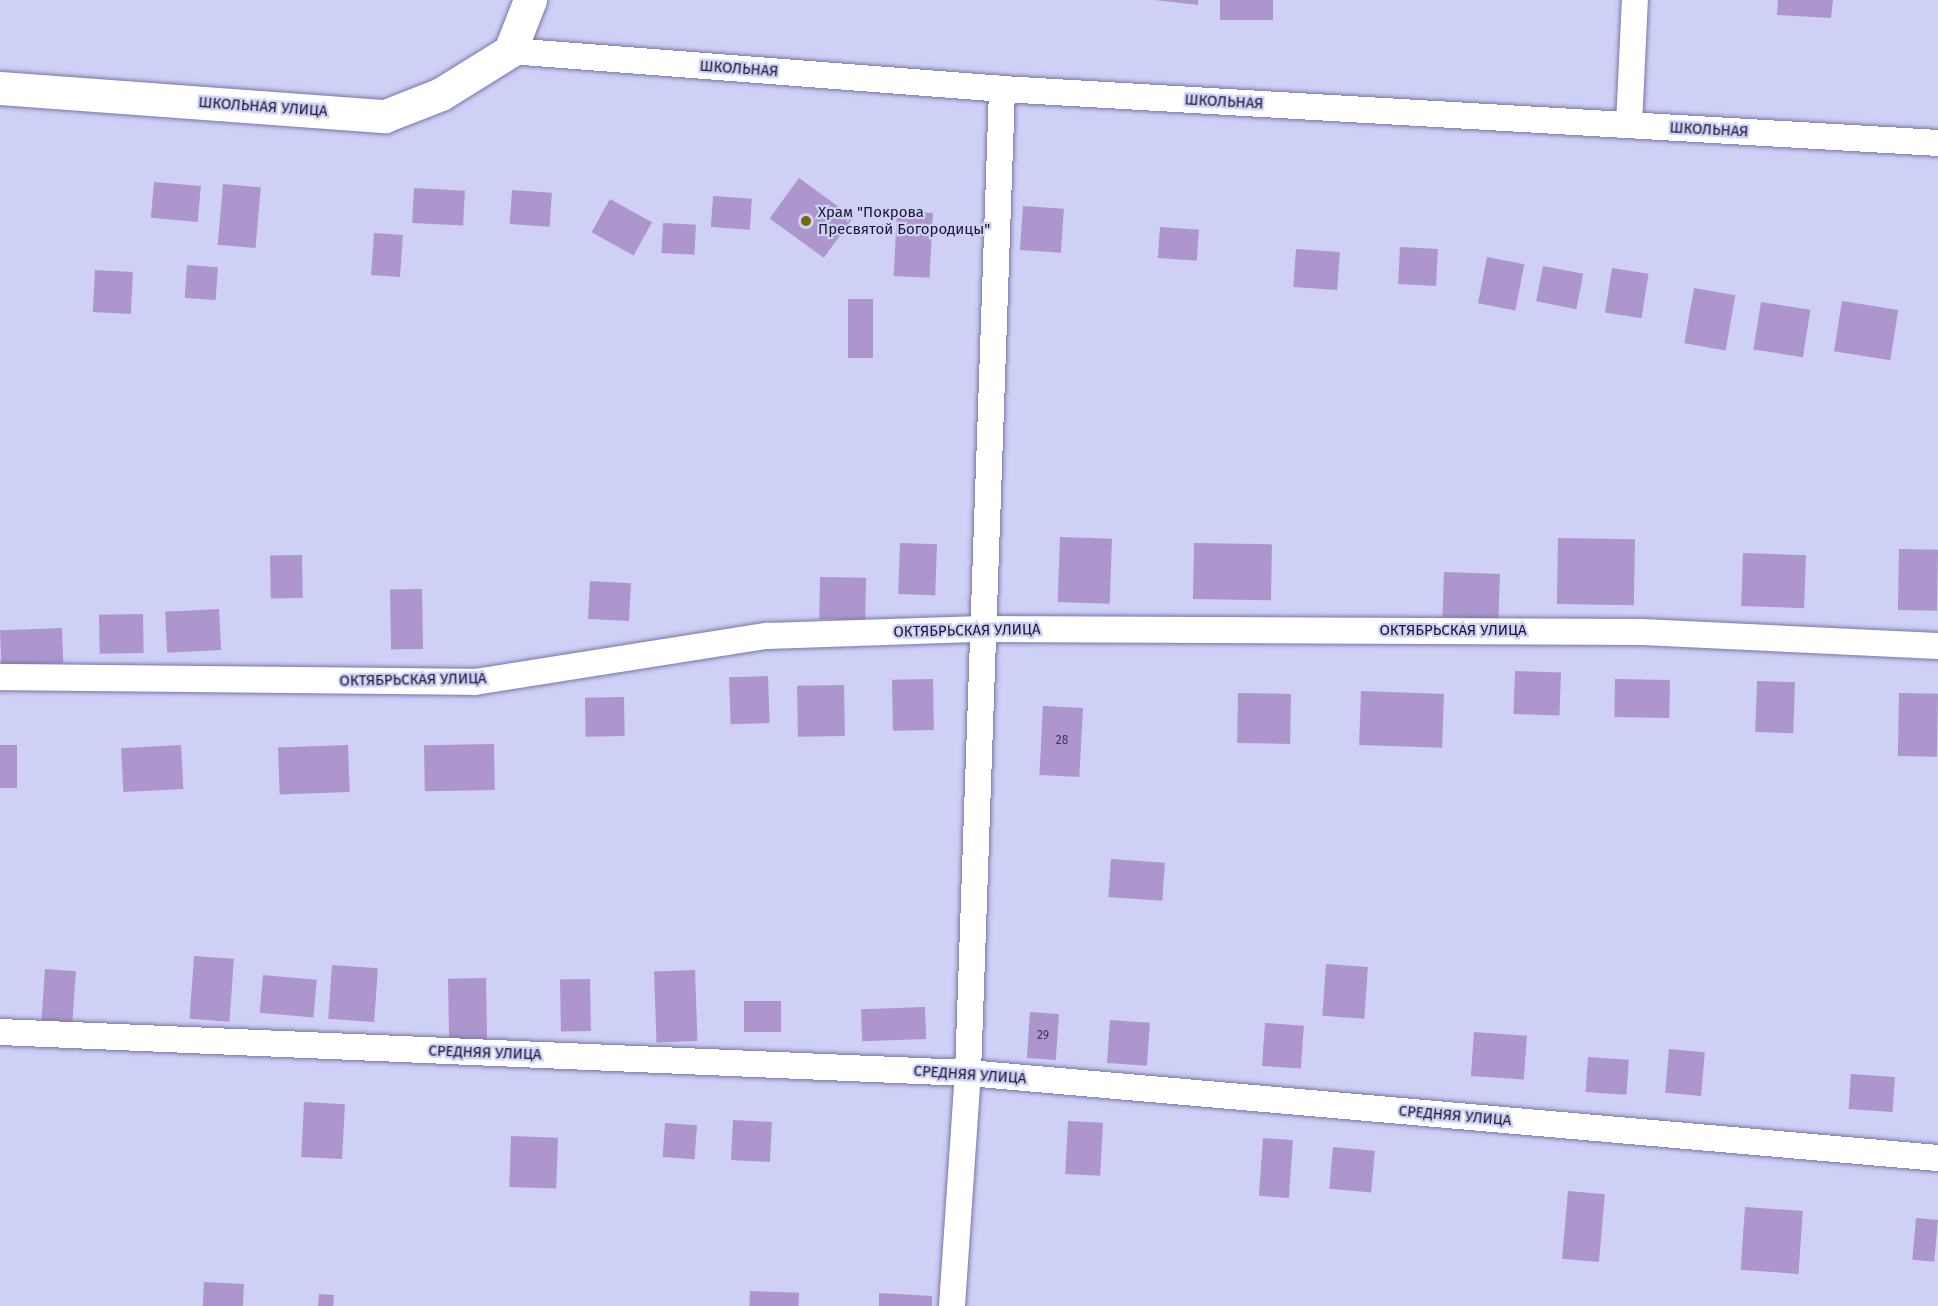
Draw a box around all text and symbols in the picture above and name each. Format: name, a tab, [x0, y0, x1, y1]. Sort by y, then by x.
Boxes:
street label: ШКОЛЬНАЯ	[699, 57, 779, 81]
street label: ШКОЛЬНАЯ	[1184, 91, 1264, 113]
street label: ШКОЛЬНАЯ УЛИЦА	[198, 94, 328, 120]
street label: ШКОЛЬНАЯ	[1669, 119, 1749, 141]
place label: Храм "Покрова Пресвятой Богородицы"	[818, 203, 990, 238]
marker: Храм "Покрова Пресвятой Богородицы"	[799, 214, 813, 228]
street label: ОКТЯБРЬСКАЯ УЛИЦА	[893, 621, 1041, 641]
street label: ОКТЯБРЬСКАЯ УЛИЦА	[1379, 622, 1527, 640]
street label: ОКТЯБРЬСКАЯ УЛИЦА	[339, 670, 487, 690]
house number: 28	[1056, 734, 1068, 748]
house number: 29	[1037, 1029, 1049, 1043]
street label: СРЕДНЯЯ УЛИЦА	[428, 1042, 542, 1064]
street label: СРЕДНЯЯ УЛИЦА	[913, 1062, 1027, 1088]
street label: СРЕДНЯЯ УЛИЦА	[1398, 1102, 1512, 1130]

